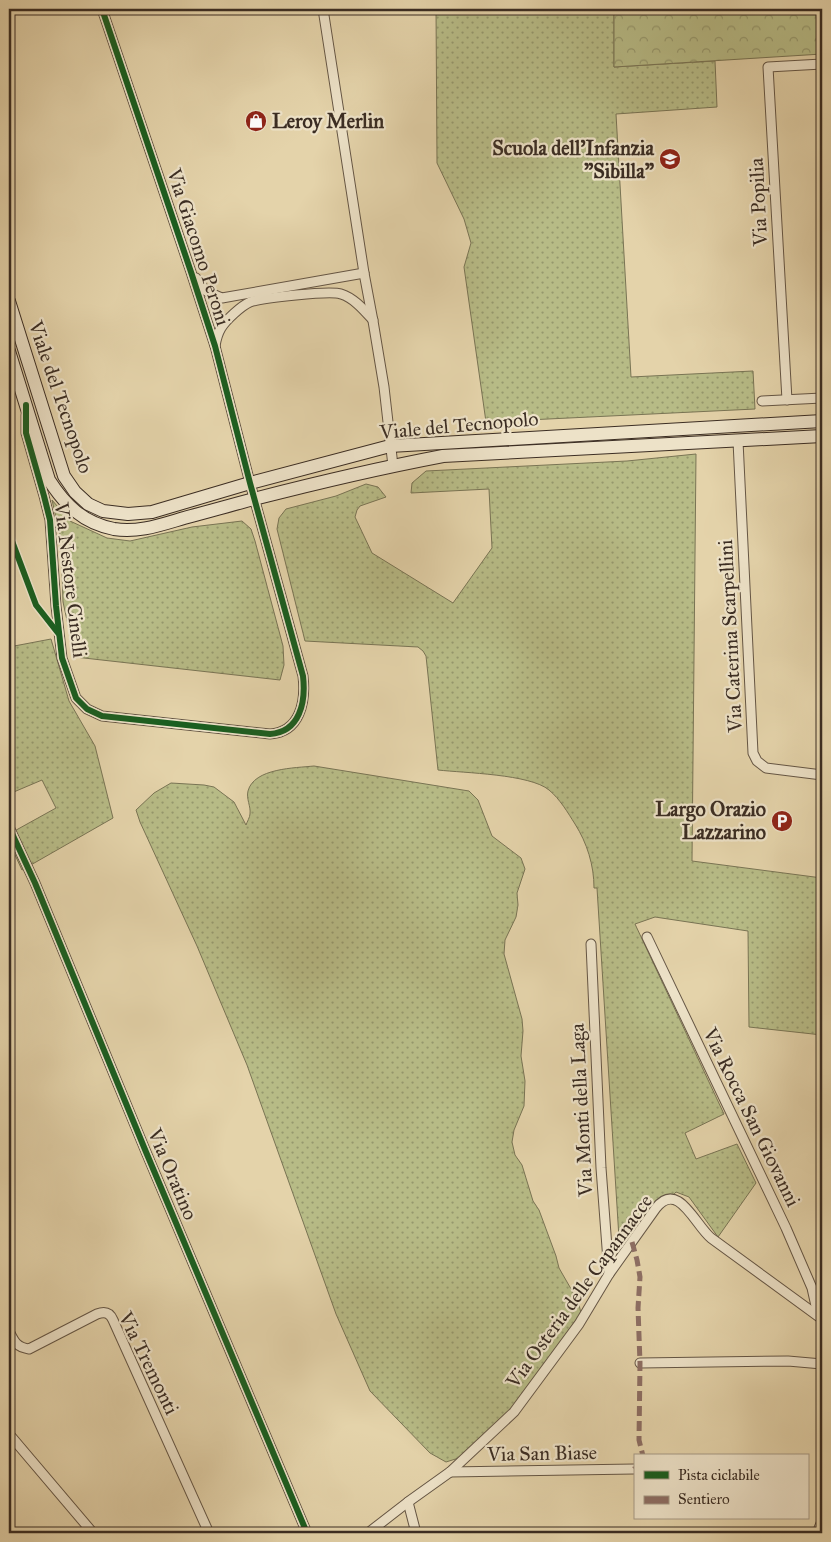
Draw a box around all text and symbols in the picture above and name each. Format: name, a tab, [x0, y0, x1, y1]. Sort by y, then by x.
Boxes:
shop icon: Leroy Merlin	[244, 109, 268, 133]
place label: Leroy Merlin	[272, 109, 384, 134]
place label: Scuola dell'Infanzia "Sibilla"	[492, 136, 655, 183]
school or university icon: Scuola dell'Infanzia "Sibilla"	[658, 147, 682, 171]
street label: Via Popilia	[744, 157, 772, 248]
street label: Via Giacomo Peroni	[162, 164, 236, 329]
street label: Viale del Tecnopolo	[23, 317, 98, 476]
street label: Viale del Tecnopolo	[377, 406, 540, 444]
street label: Via Nestore Cinelli	[49, 500, 92, 660]
street label: Via Caterina Scarpellini	[713, 538, 747, 734]
place label: Largo Orazio Lazzarino	[655, 797, 766, 844]
parking icon: Largo Orazio Lazzarino	[770, 809, 794, 833]
street label: Via Monti della Laga	[564, 1022, 599, 1198]
street label: Via Rocca San Giovanni	[698, 1023, 806, 1211]
street label: Via Oratino	[143, 1124, 203, 1223]
street label: Via Osteria delle Capannacce	[500, 1190, 657, 1393]
street label: Via Tremonti	[113, 1307, 184, 1419]
street label: Via San Biase	[486, 1440, 597, 1466]
legend	[634, 1454, 808, 1520]
text: Pista ciclabile	[678, 1466, 760, 1484]
text: Sentiero	[678, 1490, 730, 1508]

